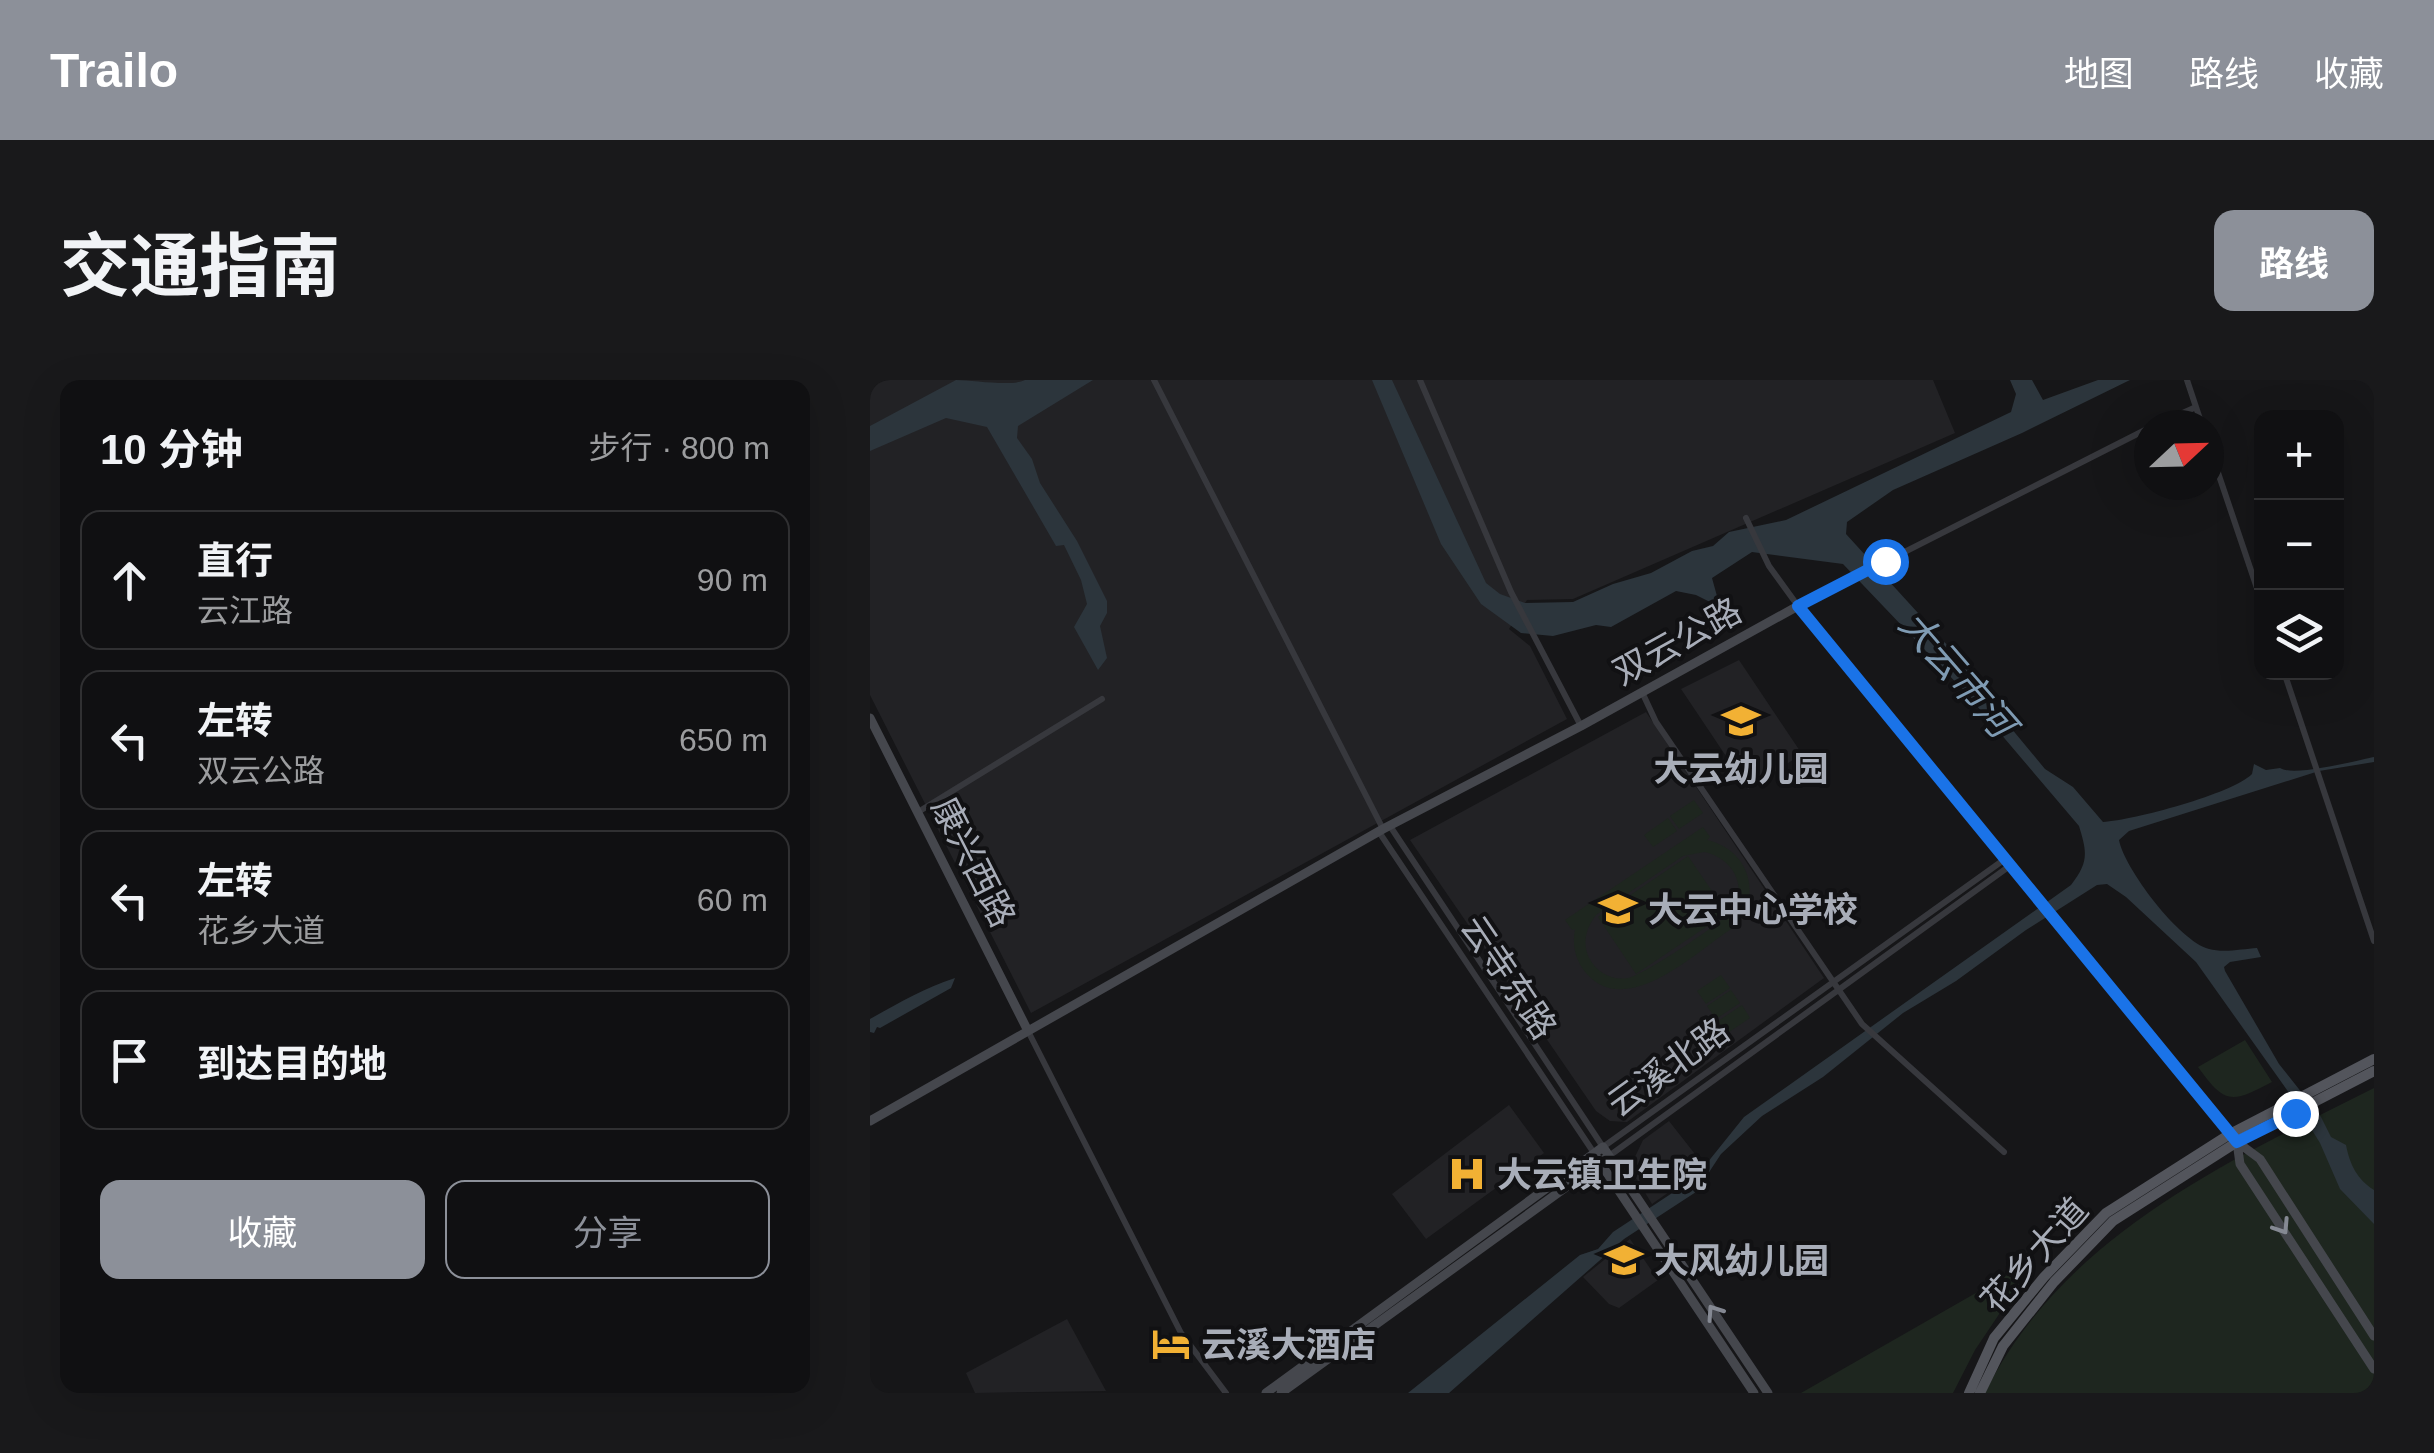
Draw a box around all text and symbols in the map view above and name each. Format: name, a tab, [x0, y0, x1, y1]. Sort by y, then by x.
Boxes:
text: Trailo	[50, 44, 178, 97]
text: 地图	[2064, 54, 2134, 93]
text: 路线	[2189, 54, 2259, 93]
text: 收藏	[2314, 54, 2384, 93]
button: 路线	[2214, 210, 2374, 311]
text: 交通指南	[60, 228, 340, 306]
north arrow	[2134, 410, 2224, 500]
map controls	[2254, 410, 2344, 680]
button: +	[2254, 410, 2344, 500]
text: 10 分钟	[100, 426, 242, 473]
text: 步行 · 800 m	[589, 430, 770, 466]
button: −	[2254, 500, 2344, 590]
route start	[1863, 539, 1909, 585]
text: 直行	[197, 540, 273, 582]
icon: ahead	[102, 553, 157, 608]
text: 90 m	[697, 562, 768, 598]
street label: 双云公路	[1606, 590, 1748, 692]
button: layers	[2254, 590, 2344, 680]
text: 云江路	[197, 593, 293, 629]
water label: 大云市河	[1891, 603, 2027, 750]
text: 左转	[197, 700, 273, 742]
school or university icon: 大云幼儿园	[1720, 700, 1762, 742]
icon: left	[102, 713, 157, 768]
text: 650 m	[679, 722, 768, 758]
place label: 大云幼儿园	[1653, 749, 1829, 788]
text: 双云公路	[197, 753, 325, 789]
street label: 康兴西路	[925, 791, 1023, 933]
text: 左转	[197, 860, 273, 902]
icon: left	[102, 873, 157, 928]
text: 60 m	[697, 882, 768, 918]
school or university icon: 大云中心学校	[1597, 888, 1639, 930]
place label: 大云中心学校	[1648, 890, 1858, 929]
street label: 云寺东路	[1454, 908, 1564, 1046]
text: 花乡大道	[197, 913, 325, 949]
street label: 云溪北路	[1600, 1010, 1736, 1124]
icon: arrive	[102, 1033, 157, 1088]
text: 到达目的地	[197, 1043, 387, 1085]
route end	[2273, 1091, 2319, 1137]
hospital icon: 大云镇卫生院	[1446, 1153, 1488, 1195]
place label: 大云镇卫生院	[1497, 1155, 1707, 1194]
button: 收藏	[100, 1180, 425, 1279]
button: 分享	[445, 1180, 770, 1279]
street label: 花乡大道	[1973, 1190, 2095, 1320]
one-way arrow	[2269, 1217, 2288, 1235]
school or university icon: 大风幼儿园	[1603, 1239, 1645, 1281]
place label: 大风幼儿园	[1654, 1241, 1829, 1280]
one-way arrow	[1708, 1305, 1726, 1324]
hotel icon: 云溪大酒店	[1150, 1323, 1192, 1365]
place label: 云溪大酒店	[1201, 1325, 1376, 1364]

